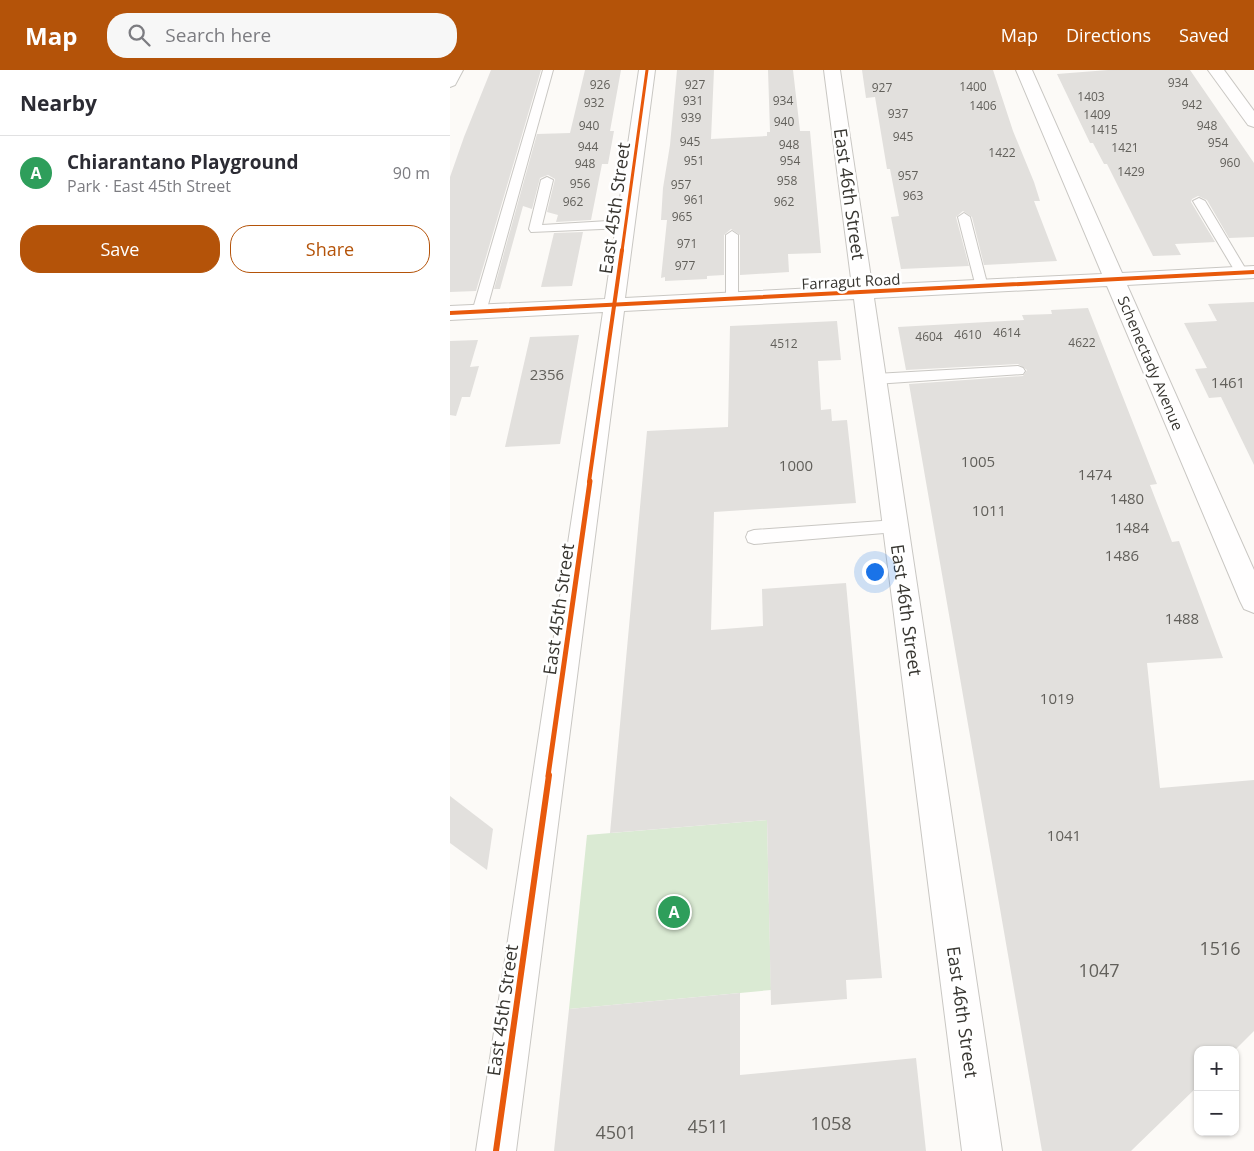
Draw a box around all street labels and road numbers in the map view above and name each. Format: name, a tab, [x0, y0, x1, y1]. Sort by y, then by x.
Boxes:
street label: East 46th Street	[829, 127, 871, 261]
street label: East 45th Street	[593, 141, 635, 275]
street label: Farragut Road	[801, 268, 901, 294]
street label: Schenectady Avenue	[1114, 293, 1188, 433]
street label: East 45th Street	[537, 542, 579, 676]
street label: East 46th Street	[886, 543, 928, 677]
street label: East 45th Street	[481, 943, 523, 1077]
street label: East 46th Street	[942, 945, 984, 1079]

